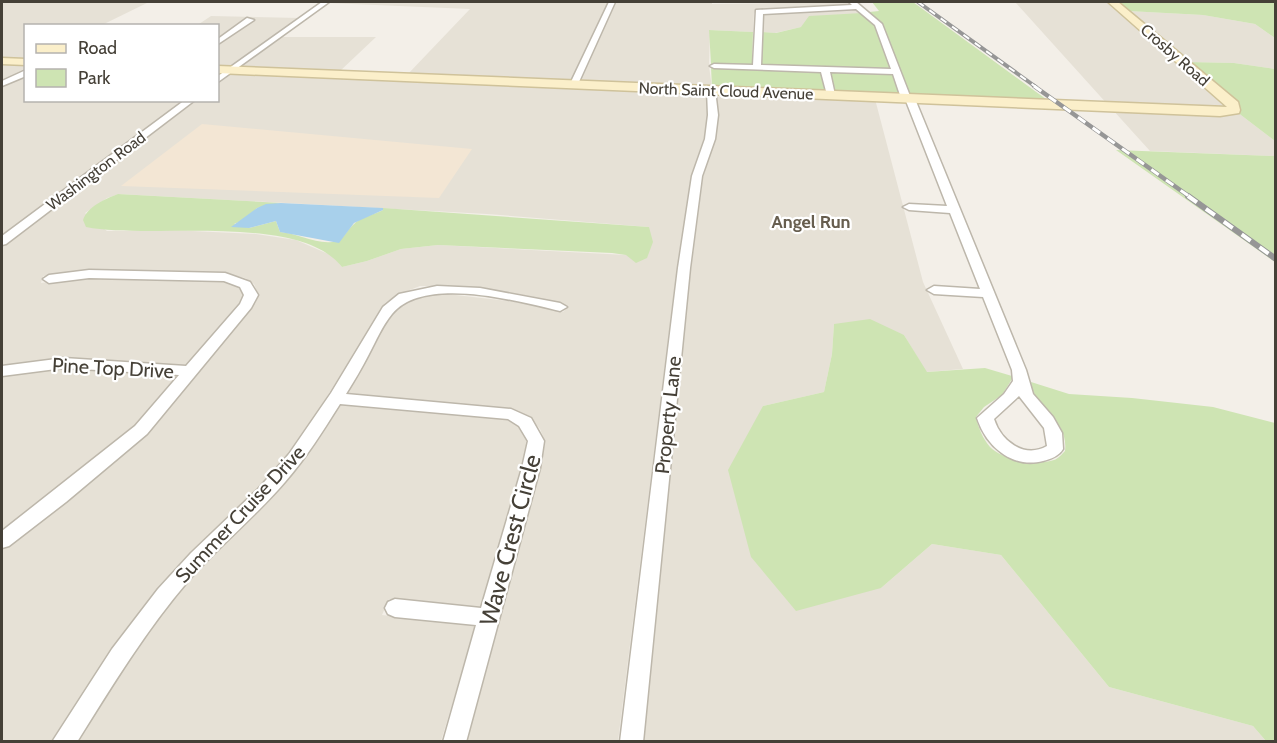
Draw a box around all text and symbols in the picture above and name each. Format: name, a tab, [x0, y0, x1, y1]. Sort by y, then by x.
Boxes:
street label: Crosby Road	[1137, 20, 1213, 90]
legend	[24, 24, 219, 102]
text: Road	[78, 37, 117, 59]
text: Park	[78, 67, 111, 89]
street label: North Saint Cloud Avenue	[638, 78, 814, 104]
street label: Washington Road	[43, 128, 149, 214]
district label: Angel Run	[771, 211, 851, 233]
street label: Pine Top Drive	[51, 353, 175, 383]
street label: Property Lane	[650, 355, 686, 475]
street label: Summer Cruise Drive	[170, 440, 310, 588]
street label: Wave Crest Circle	[473, 451, 547, 629]

